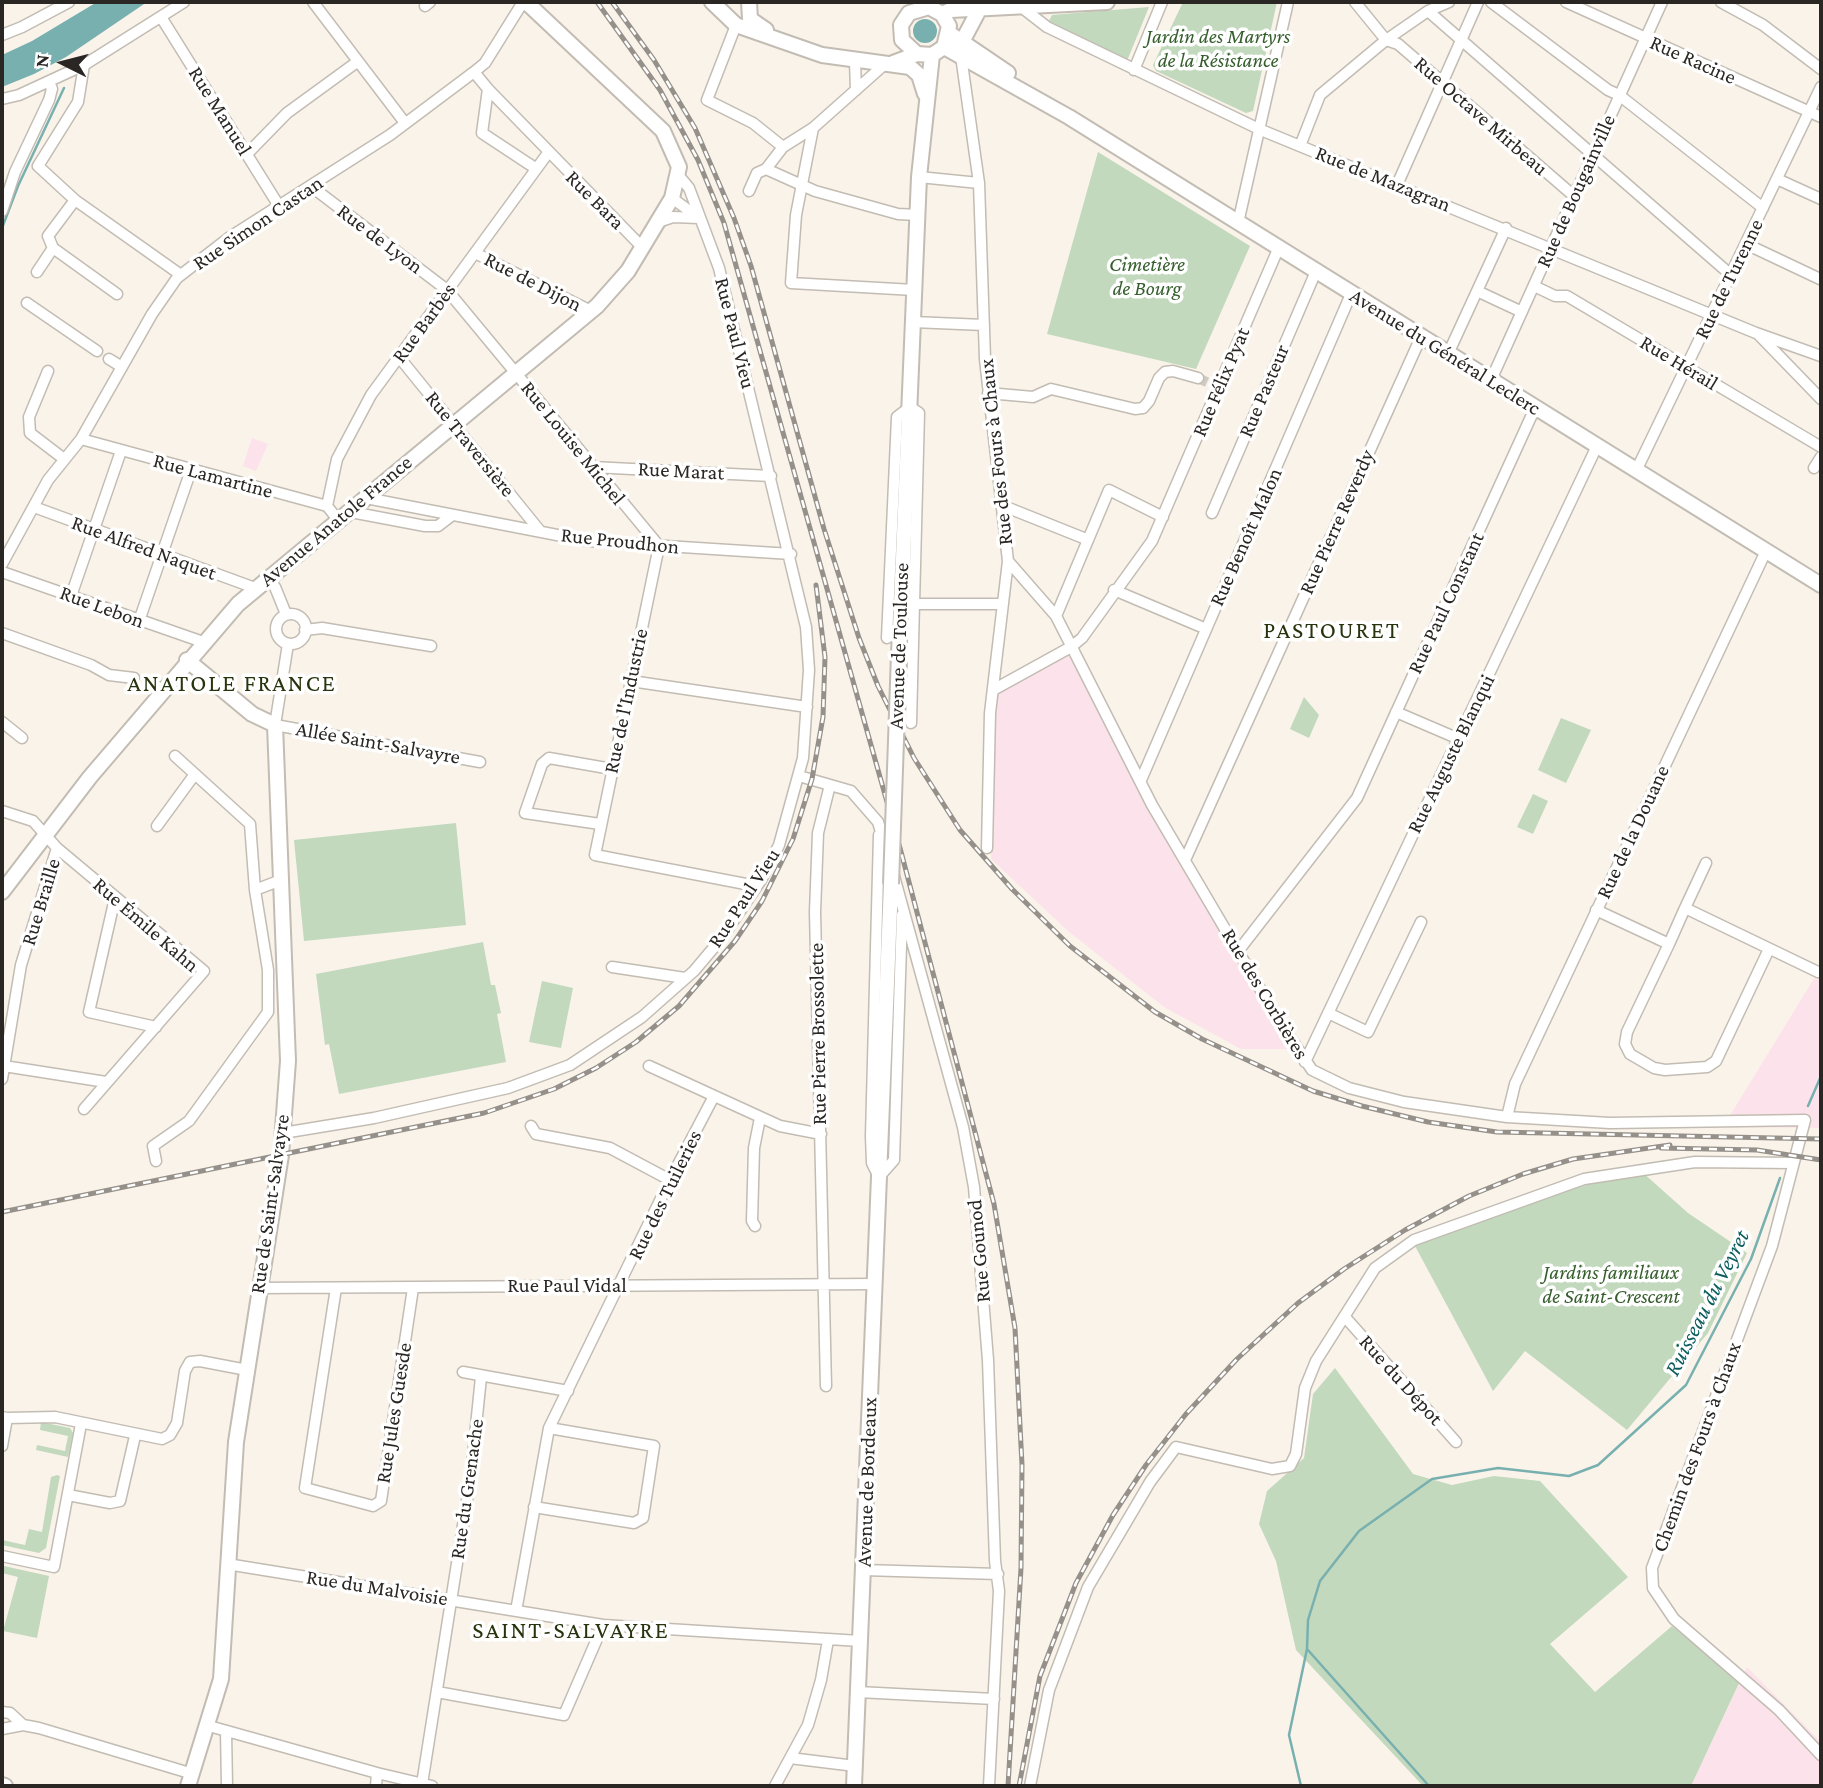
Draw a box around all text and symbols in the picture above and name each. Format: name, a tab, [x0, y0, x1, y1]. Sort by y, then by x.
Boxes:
park label: Jardin des Martyrs de la Résistance	[1146, 24, 1290, 74]
north arrow	[28, 28, 98, 98]
street label: Rue Racine	[1646, 30, 1740, 90]
street label: Rue Octave Mirbeau	[1409, 51, 1553, 181]
text: N	[30, 53, 53, 68]
street label: Rue Manuel	[183, 62, 257, 160]
street label: Rue de Bougainville	[1531, 111, 1621, 271]
street label: Rue de Mazagran	[1312, 140, 1454, 218]
street label: Rue Bara	[560, 165, 630, 235]
street label: Rue Simon Castan	[188, 170, 328, 276]
street label: Rue de Lyon	[332, 199, 428, 279]
street label: Rue de Turenne	[1689, 215, 1769, 343]
street label: Rue de Dijon	[480, 247, 586, 317]
park label: Cimetière de Bourg	[1109, 252, 1185, 302]
street label: Rue Paul Vieu	[709, 275, 761, 391]
street label: Rue Barbès	[387, 278, 461, 368]
street label: Avenue du Général Leclerc	[1345, 283, 1545, 421]
street label: Rue Félix Pyat	[1187, 324, 1255, 440]
street label: Rue Hérail	[1635, 330, 1723, 396]
street label: Rue Pasteur	[1233, 341, 1295, 441]
street label: Rue des Fours à Chaux	[974, 358, 1018, 546]
street label: Rue Louise Michel	[515, 376, 631, 510]
street label: Rue Traversière	[420, 386, 520, 502]
street label: Rue Pierre Reverdy	[1294, 446, 1380, 598]
street label: Rue Lamartine	[150, 448, 276, 504]
street label: Avenue Anatole France	[255, 450, 417, 592]
street label: Rue Marat	[637, 456, 725, 486]
street label: Rue Benoît Malon	[1204, 464, 1288, 610]
street label: Rue Alfred Naquet	[68, 510, 220, 586]
street label: Rue Proudhon	[560, 522, 680, 560]
street label: Rue Paul Constant	[1402, 528, 1490, 678]
street label: Avenue de Toulouse	[883, 562, 915, 730]
street label: Rue Lebon	[56, 580, 148, 634]
district label: PASTOURET	[1264, 617, 1400, 645]
street label: Rue de l'Industrie	[598, 626, 654, 776]
district label: ANATOLE FRANCE	[129, 670, 335, 698]
street label: Rue Auguste Blanqui	[1402, 671, 1500, 837]
street label: Allée Saint-Salvayre	[294, 716, 462, 770]
street label: Rue de la Douane	[1591, 761, 1675, 903]
street label: Rue Paul Vieu	[702, 843, 786, 953]
street label: Rue Braille	[16, 855, 66, 949]
street label: Rue Émile Kahn	[88, 872, 204, 978]
street label: Rue des Corbières	[1216, 924, 1314, 1064]
street label: Rue Pierre Brossolette	[804, 943, 832, 1125]
street label: Rue de Saint-Salvayre	[245, 1113, 295, 1295]
street label: Rue des Tuileries	[623, 1126, 707, 1264]
street label: Rue Gounod	[962, 1198, 996, 1304]
water label: Ruisseau du Veyret	[1658, 1225, 1756, 1381]
park label: Jardins familiaux de Saint-Crescent	[1542, 1260, 1680, 1310]
street label: Rue Paul Vidal	[507, 1273, 627, 1299]
street label: Rue du Dépot	[1354, 1329, 1448, 1431]
street label: Chemin des Fours à Chaux	[1647, 1338, 1747, 1556]
street label: Rue Jules Guesde	[370, 1341, 418, 1485]
street label: Avenue de Bordeaux	[851, 1397, 883, 1567]
street label: Rue du Grenache	[445, 1417, 489, 1561]
street label: Rue du Malvoisie	[304, 1564, 450, 1612]
district label: SAINT-SALVAYRE	[474, 1617, 668, 1645]

